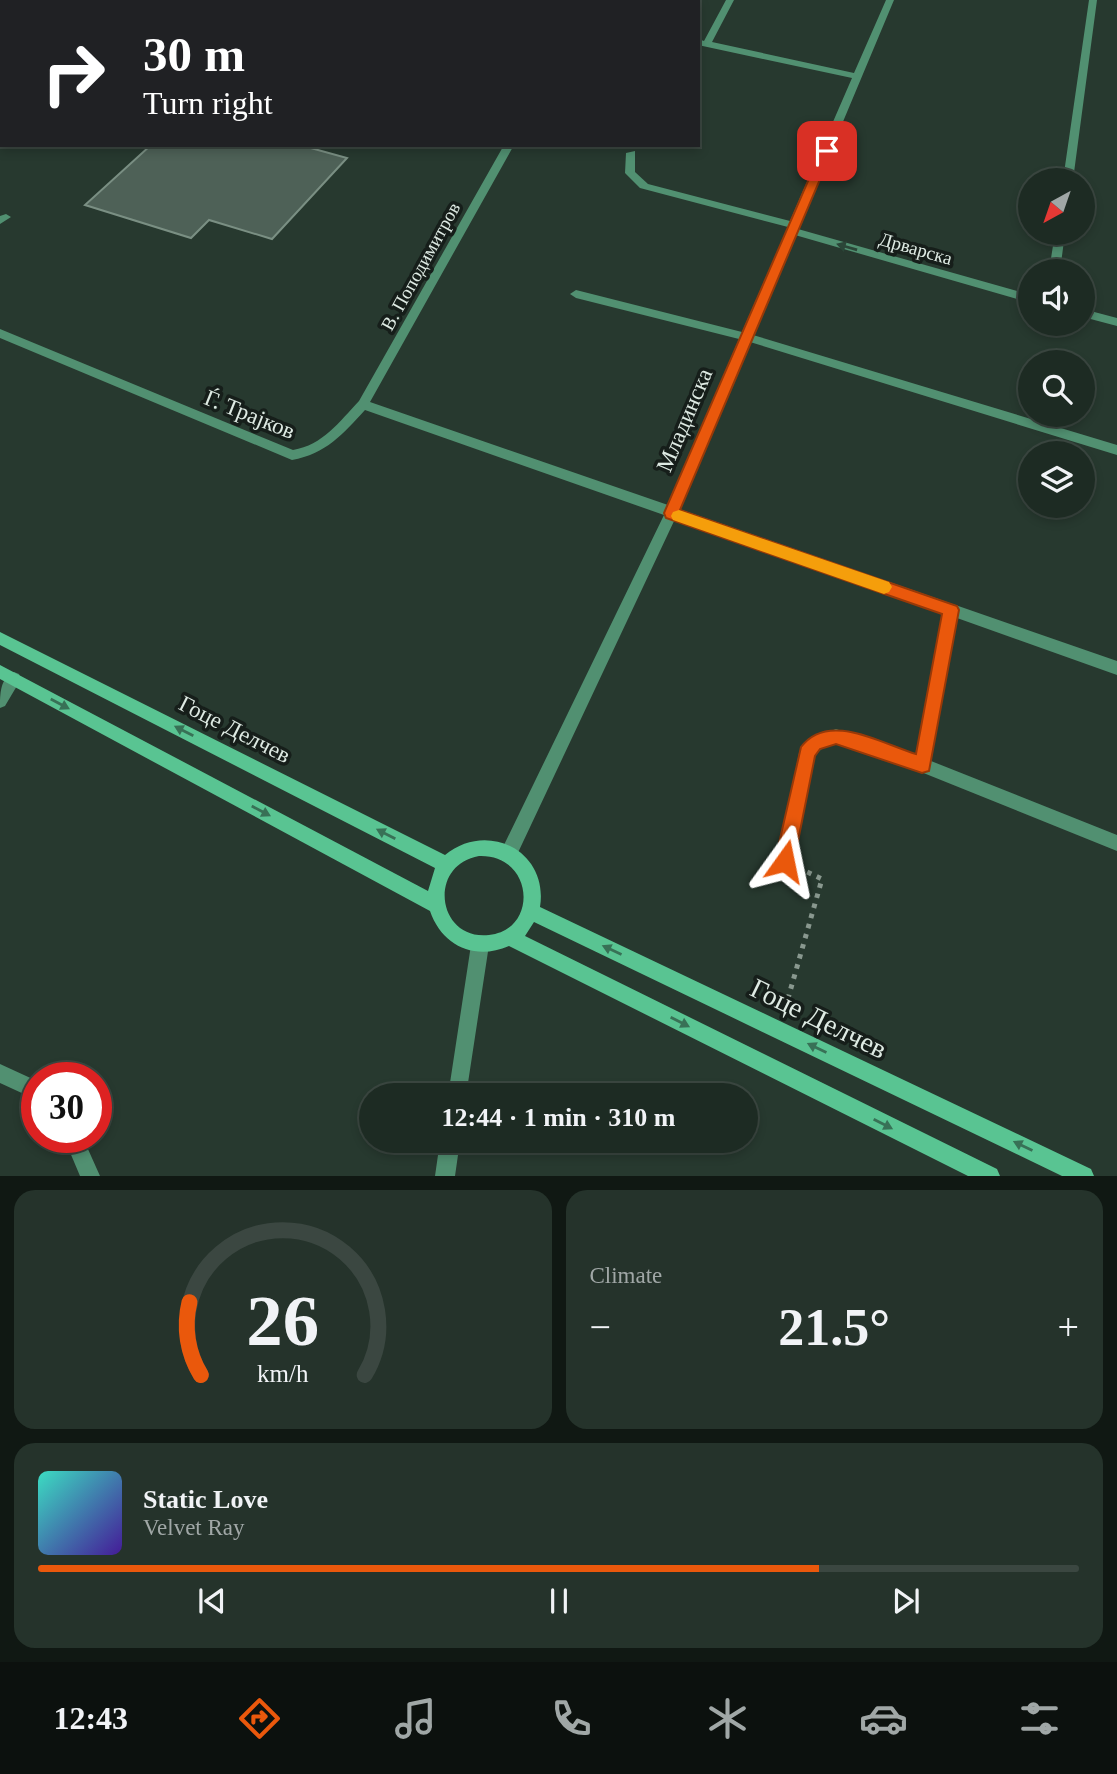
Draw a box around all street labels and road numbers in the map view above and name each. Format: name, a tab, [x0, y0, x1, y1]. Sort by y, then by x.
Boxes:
street label: В. Поподимитров	[377, 199, 464, 334]
street label: Дрварска	[877, 228, 955, 269]
street label: Младинска	[652, 365, 717, 476]
street label: Ѓ. Трајков	[201, 385, 299, 444]
street label: Гоце Делчев	[175, 691, 295, 768]
street label: Гоце Делчев	[746, 972, 892, 1065]

